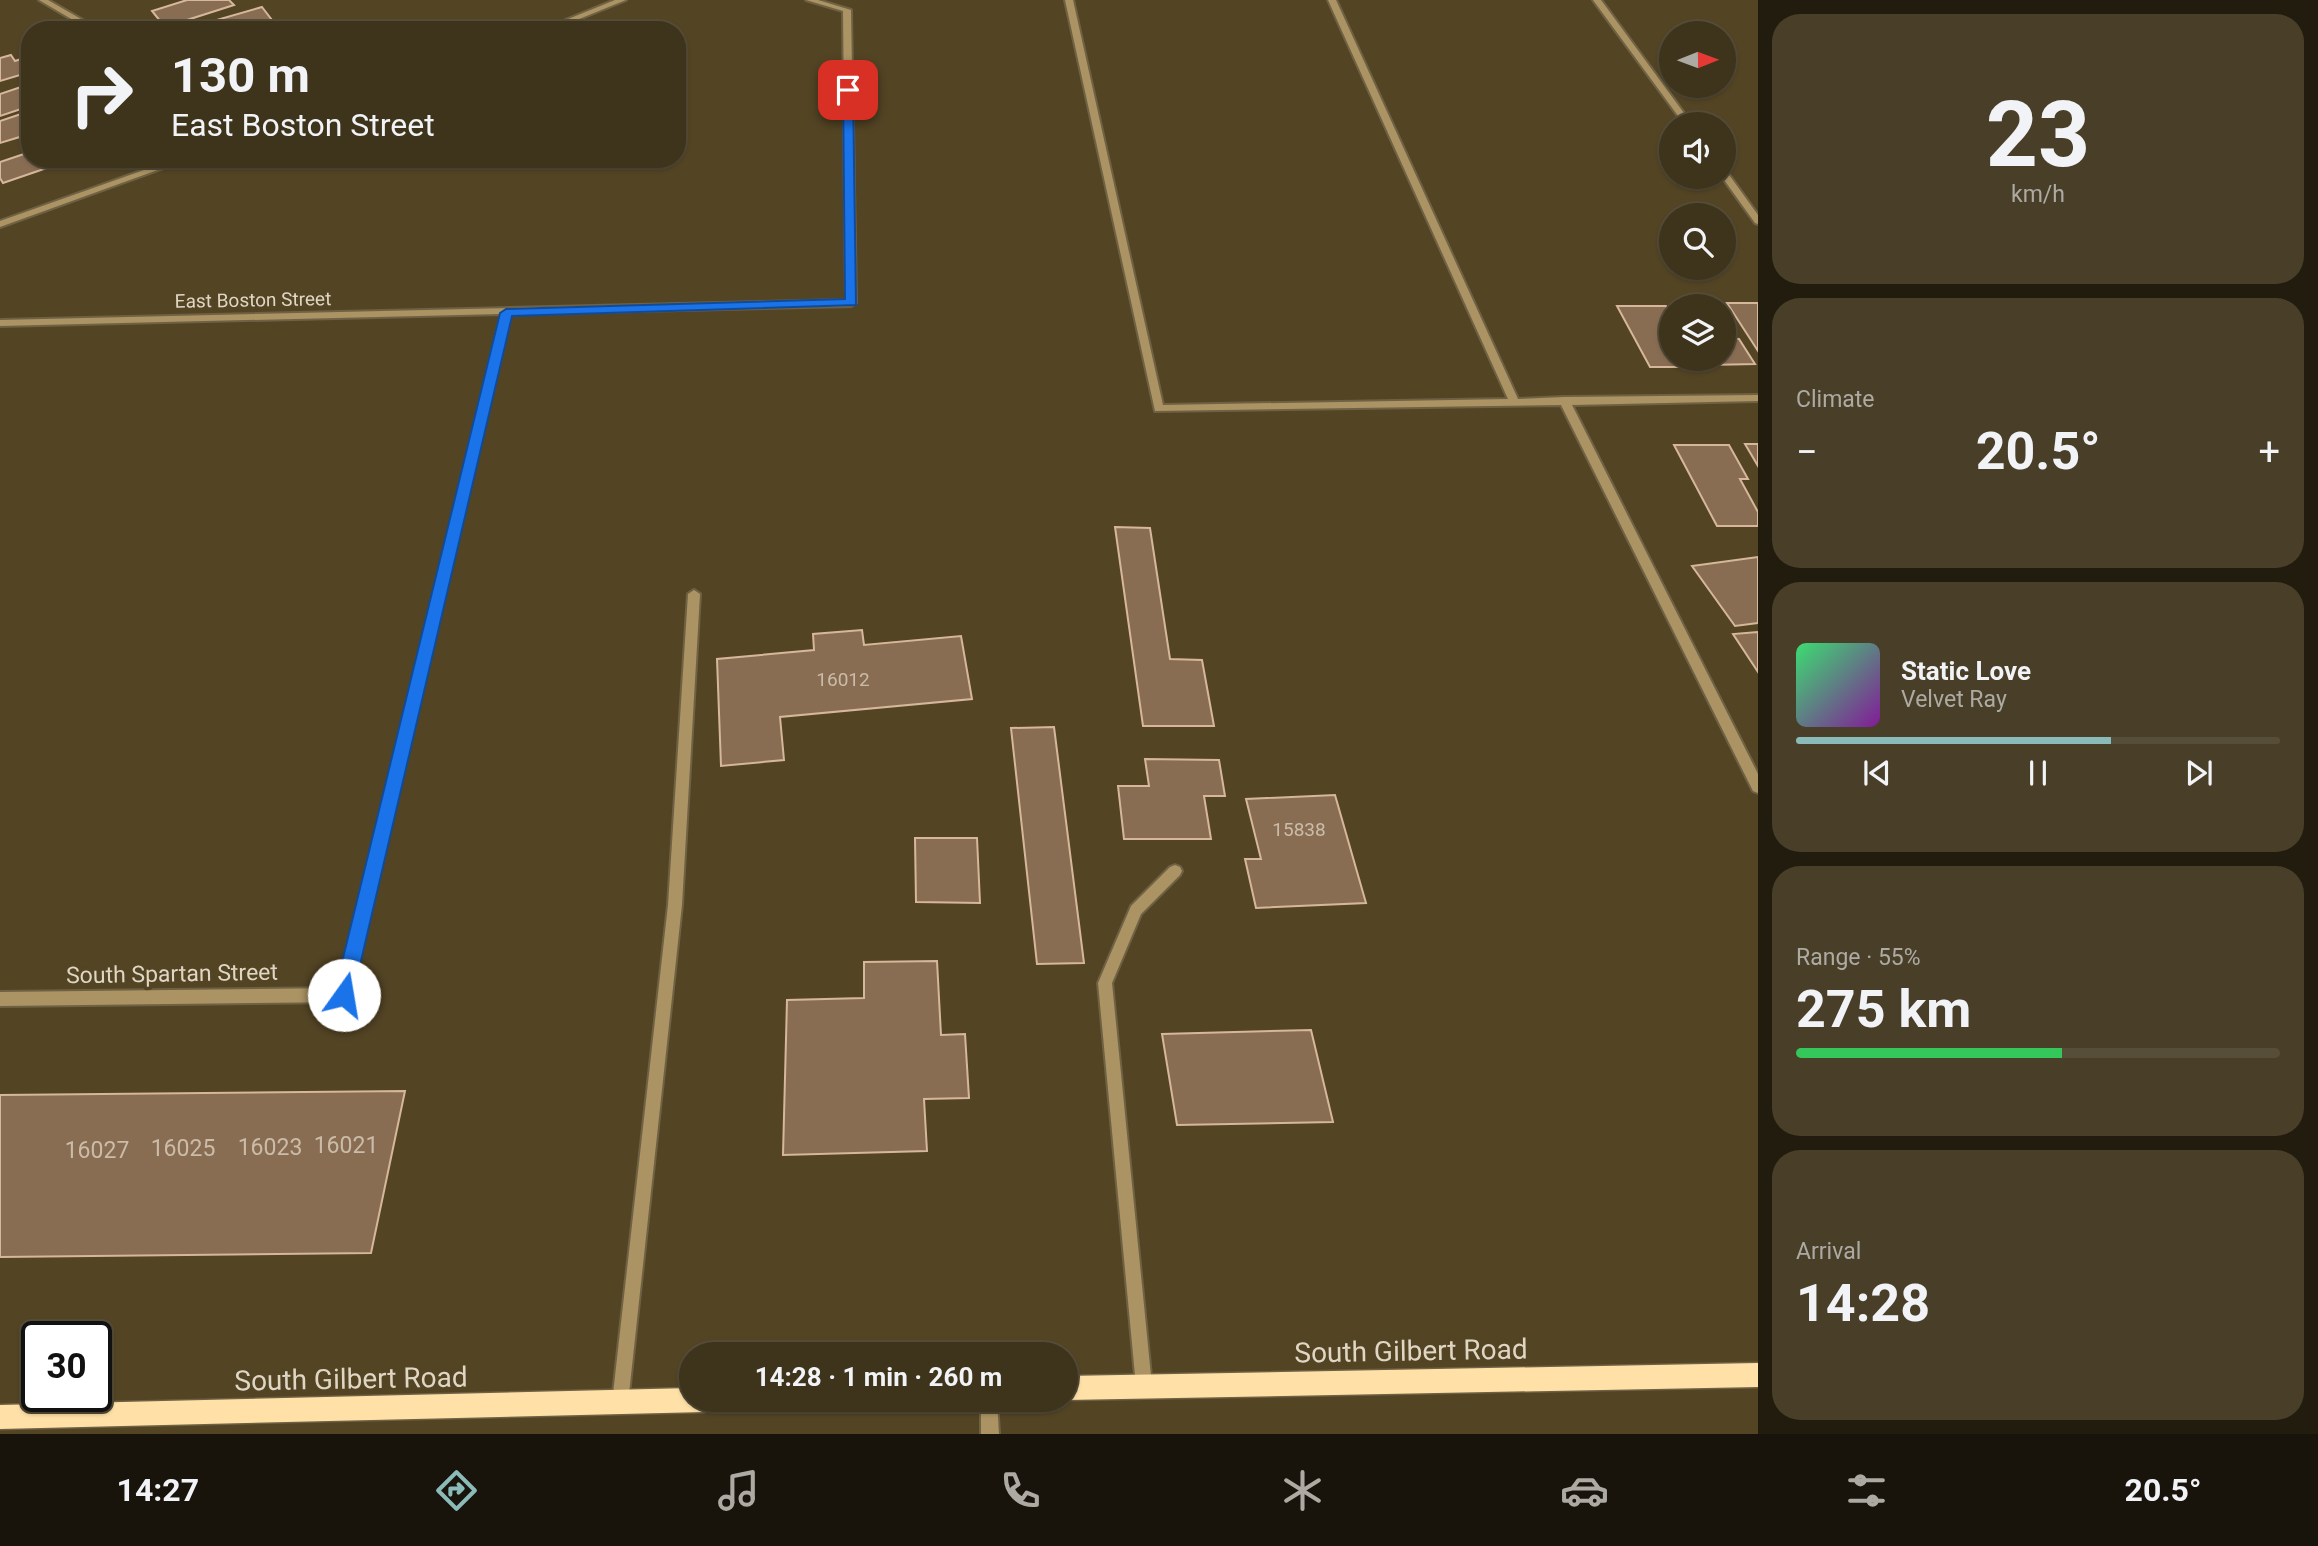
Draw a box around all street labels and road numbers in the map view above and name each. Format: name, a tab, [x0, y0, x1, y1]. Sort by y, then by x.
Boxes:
street label: East Boston Street	[175, 287, 331, 313]
street label: South Spartan Street	[66, 959, 278, 989]
street label: South Gilbert Road	[1294, 1332, 1528, 1370]
street label: South Gilbert Road	[234, 1360, 468, 1398]

